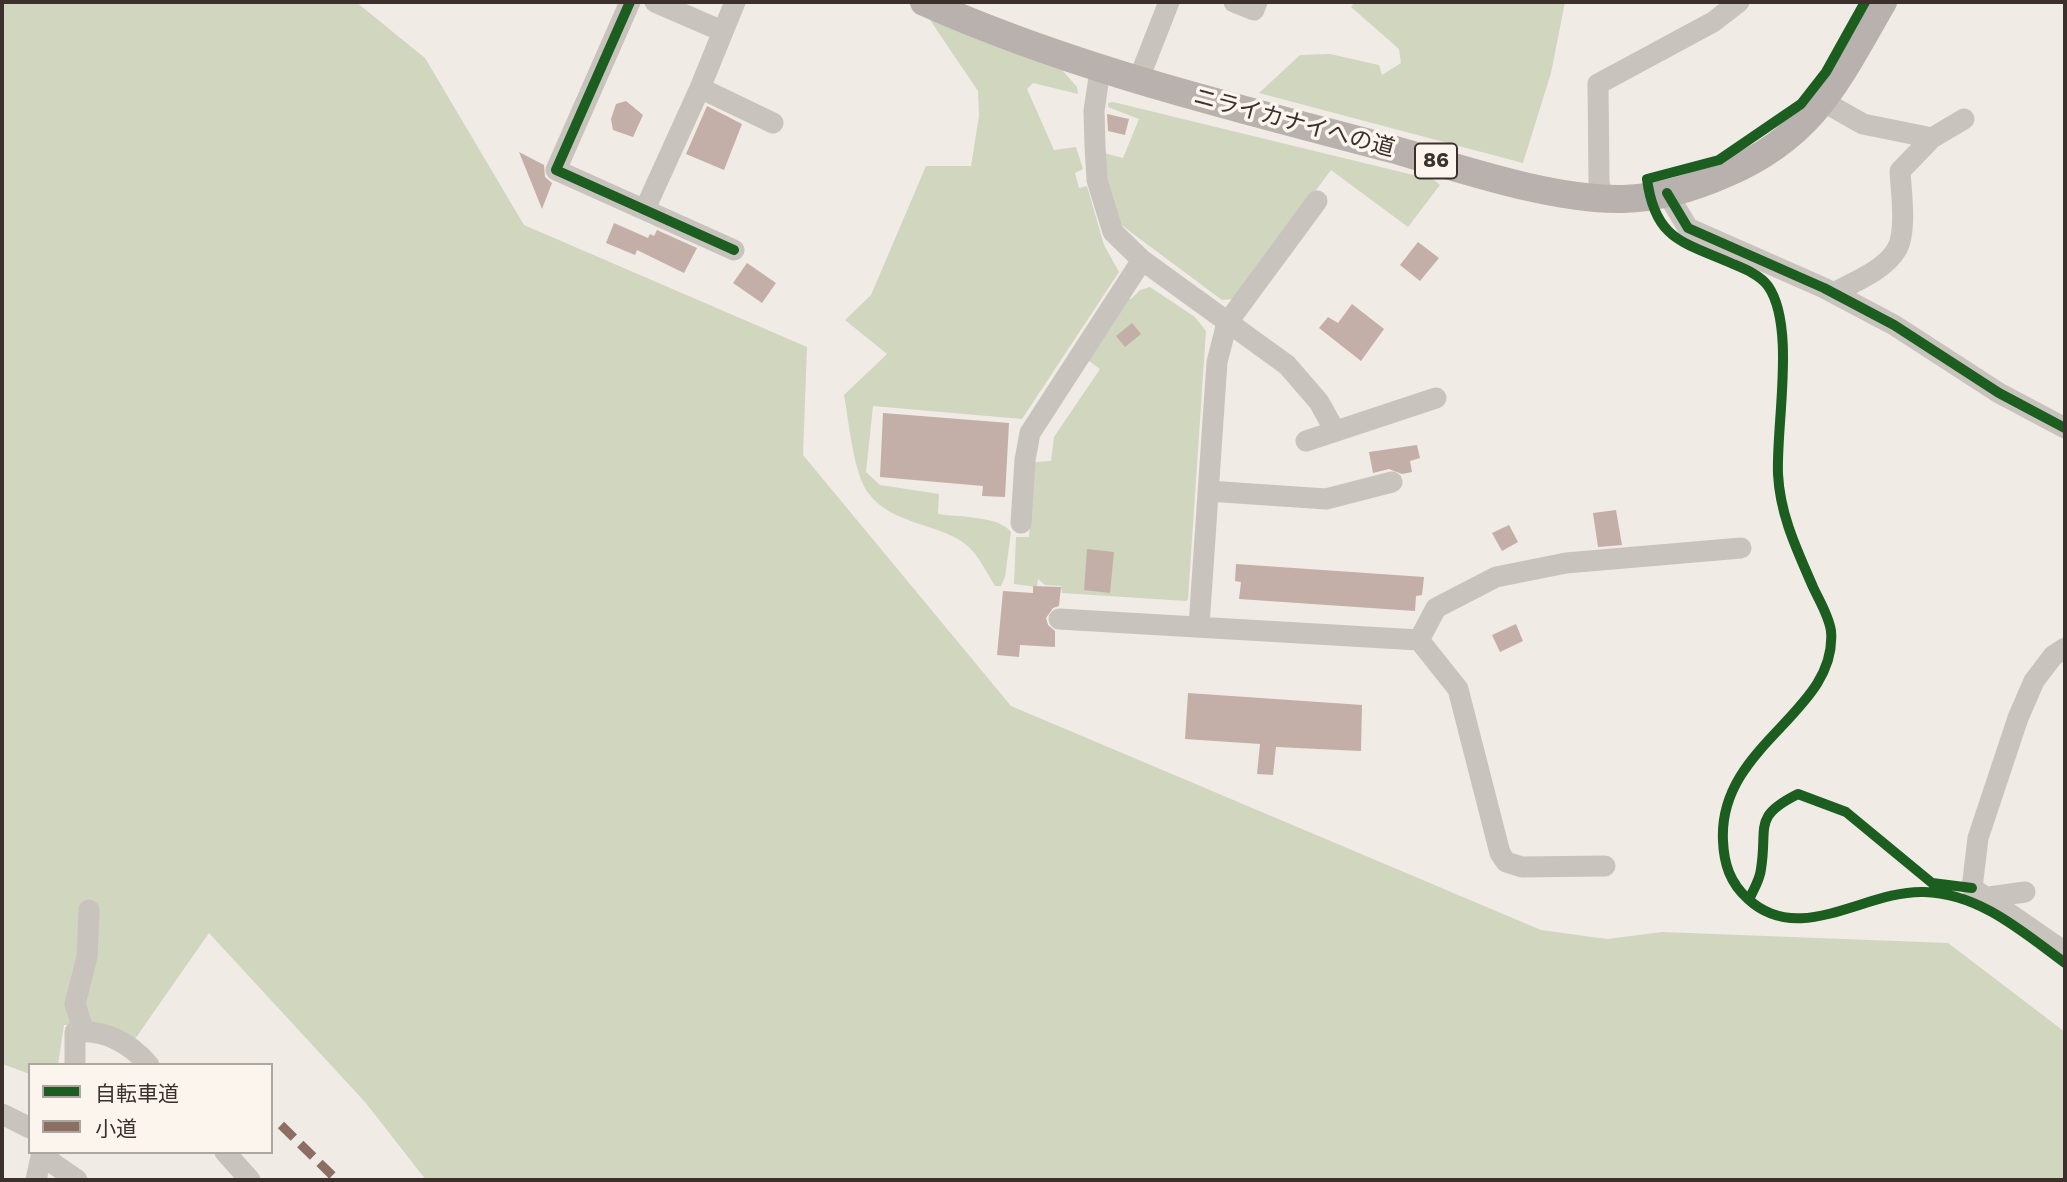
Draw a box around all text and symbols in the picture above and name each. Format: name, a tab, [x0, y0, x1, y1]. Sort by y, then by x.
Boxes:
street label: ニライカナイへの道	[1190, 83, 1398, 163]
road number: 86	[1415, 144, 1457, 178]
legend	[28, 1063, 273, 1154]
text: 自転車道	[95, 1081, 179, 1106]
text: 小道	[95, 1116, 137, 1141]

